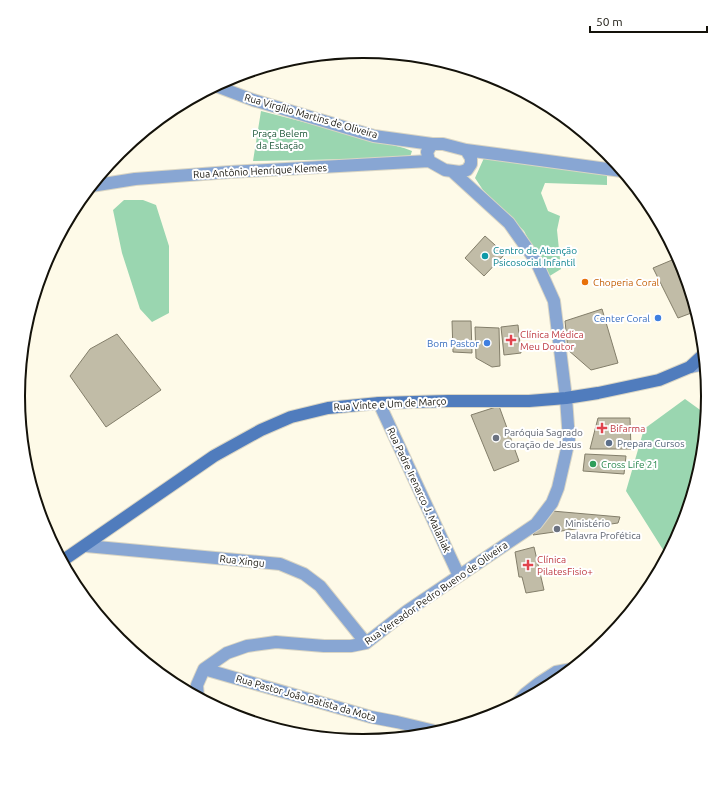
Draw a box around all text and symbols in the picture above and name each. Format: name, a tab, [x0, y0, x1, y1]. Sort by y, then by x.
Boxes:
scale bar	[590, 8, 707, 34]
text: 50 m	[596, 15, 623, 28]
street label: Rua Virgílio Martins de Oliveira	[243, 92, 379, 140]
park label: Praça Belem da Estação	[252, 128, 308, 151]
street label: Rua Antônio Henrique Klemes	[193, 162, 327, 180]
place label: Centro de Atenção Psicosocial Infantil	[493, 245, 577, 268]
marker: Centro de Atenção Psicosocial Infantil	[480, 251, 490, 261]
marker: Choperia Coral	[580, 277, 590, 287]
place label: Choperia Coral	[593, 277, 660, 288]
place label: Center Coral	[594, 313, 650, 324]
marker: Center Coral	[653, 313, 663, 323]
place label: Clínica Médica Meu Doutor	[520, 329, 584, 352]
marker: Clínica Médica Meu Doutor	[505, 334, 517, 346]
place label: Bom Pastor	[427, 338, 479, 349]
marker: Bom Pastor	[482, 338, 492, 348]
street label: Rua Vinte e Um de Março	[333, 396, 447, 412]
marker: Bifarma	[597, 423, 607, 433]
place label: Bifarma	[610, 423, 645, 434]
street label: Rua Padre Irenarco J. Malaniak	[385, 426, 453, 554]
place label: Paróquia Sagrado Coração de Jesus	[504, 427, 583, 450]
marker: Paróquia Sagrado Coração de Jesus	[491, 433, 501, 443]
marker: Prepara Cursos	[604, 438, 614, 448]
place label: Prepara Cursos	[617, 438, 685, 449]
marker: Cross Life 21	[588, 459, 598, 469]
place label: Cross Life 21	[601, 459, 658, 470]
place label: Ministério Palavra Profética	[565, 518, 641, 541]
marker: Ministério Palavra Profética	[552, 524, 562, 534]
street label: Rua Vereador Pedro Bueno de Oliveira	[362, 539, 510, 647]
street label: Rua Xingu	[219, 553, 265, 569]
place label: Clínica PilatesFisio+	[537, 554, 593, 577]
marker: Clínica PilatesFisio+	[522, 559, 534, 571]
street label: Rua Pastor João Batista da Mota	[235, 673, 377, 723]

